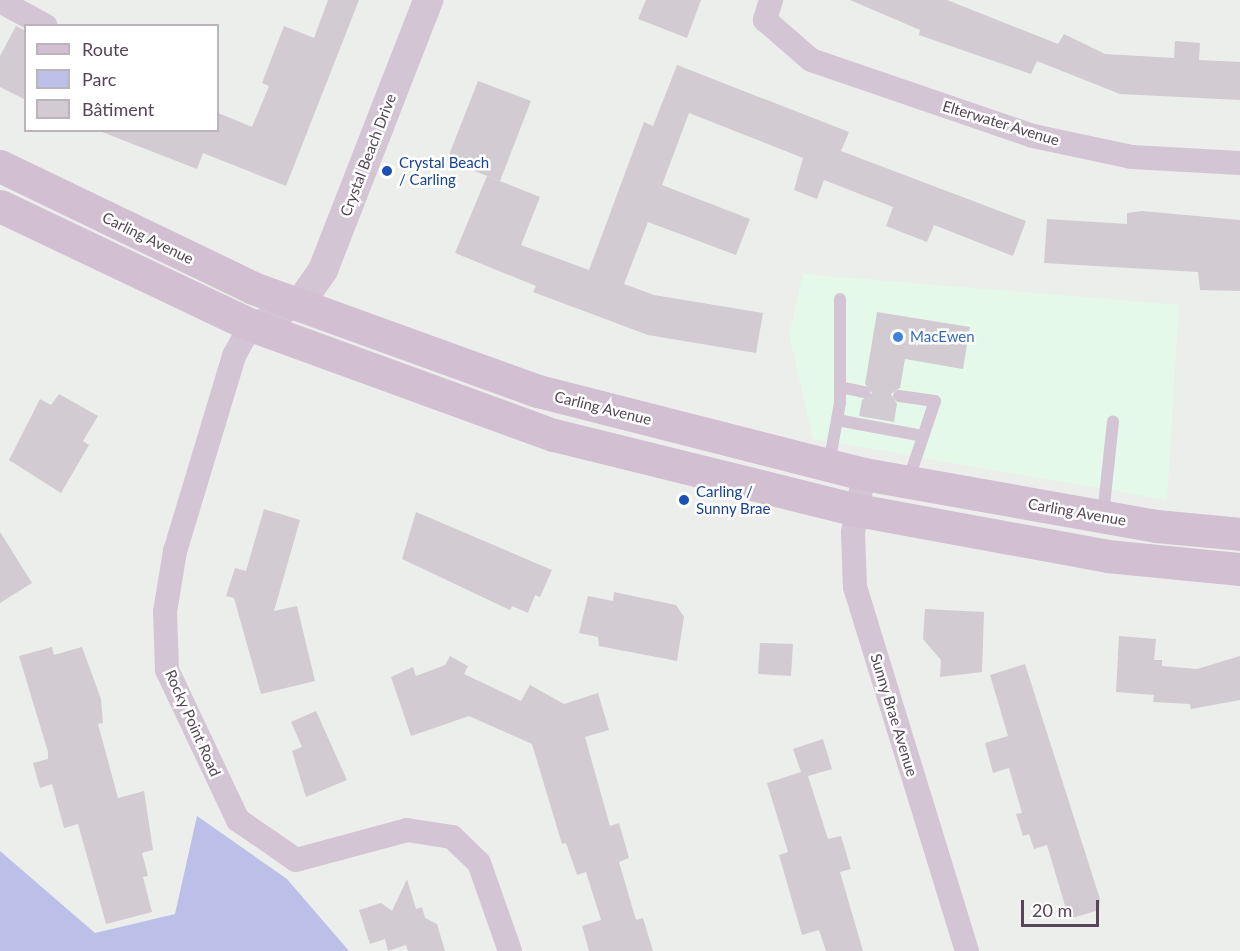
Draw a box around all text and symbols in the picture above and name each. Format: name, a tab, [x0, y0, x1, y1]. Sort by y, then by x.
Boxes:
legend	[24, 24, 219, 132]
text: Route	[82, 38, 129, 60]
text: Parc	[82, 68, 116, 90]
street label: Crystal Beach Drive	[336, 91, 400, 219]
street label: Elterwater Avenue	[940, 97, 1062, 149]
text: Bâtiment	[82, 98, 154, 120]
place label: Crystal Beach / Carling	[399, 153, 489, 188]
marker: Crystal Beach / Carling	[380, 164, 394, 178]
street label: Carling Avenue	[99, 208, 197, 268]
place label: MacEwen	[910, 328, 975, 346]
marker: MacEwen	[891, 330, 905, 344]
street label: Carling Avenue	[552, 387, 654, 429]
place label: Carling / Sunny Brae	[696, 482, 771, 517]
marker: Carling / Sunny Brae	[677, 493, 691, 507]
street label: Carling Avenue	[1026, 494, 1128, 530]
street label: Sunny Brae Avenue	[867, 651, 921, 779]
street label: Rocky Point Road	[161, 667, 225, 779]
scale bar	[1024, 888, 1102, 926]
text: 20 m	[1032, 899, 1072, 921]

